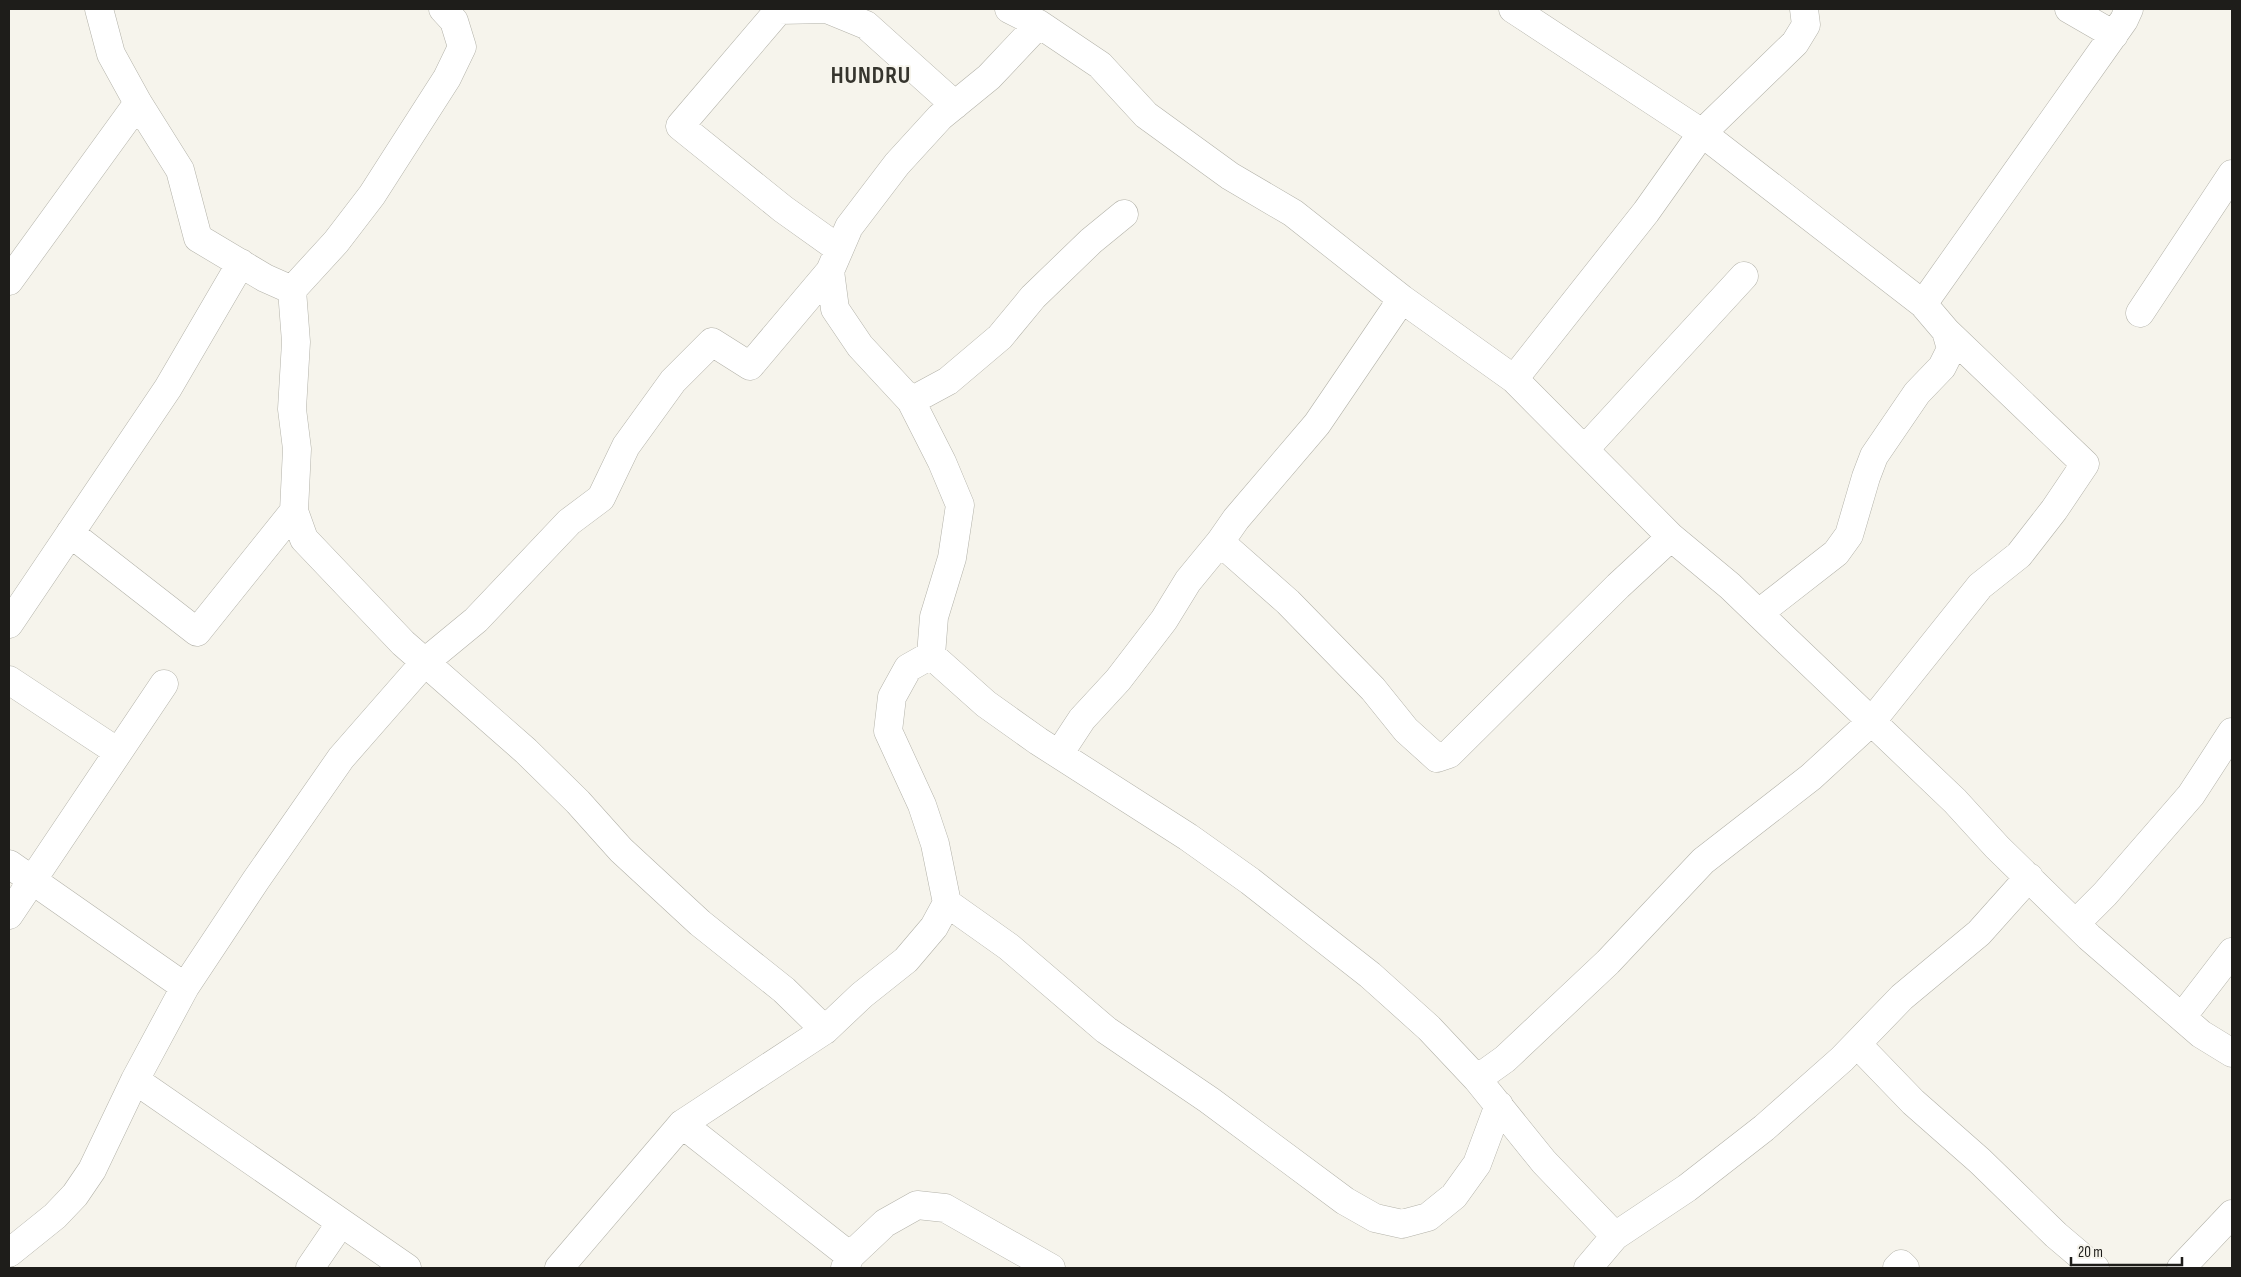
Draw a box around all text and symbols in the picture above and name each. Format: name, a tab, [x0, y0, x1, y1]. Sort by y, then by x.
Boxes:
district label: HUNDRU	[831, 61, 911, 90]
scale bar	[2071, 1234, 2182, 1266]
text: 20 m	[2078, 1243, 2103, 1262]

